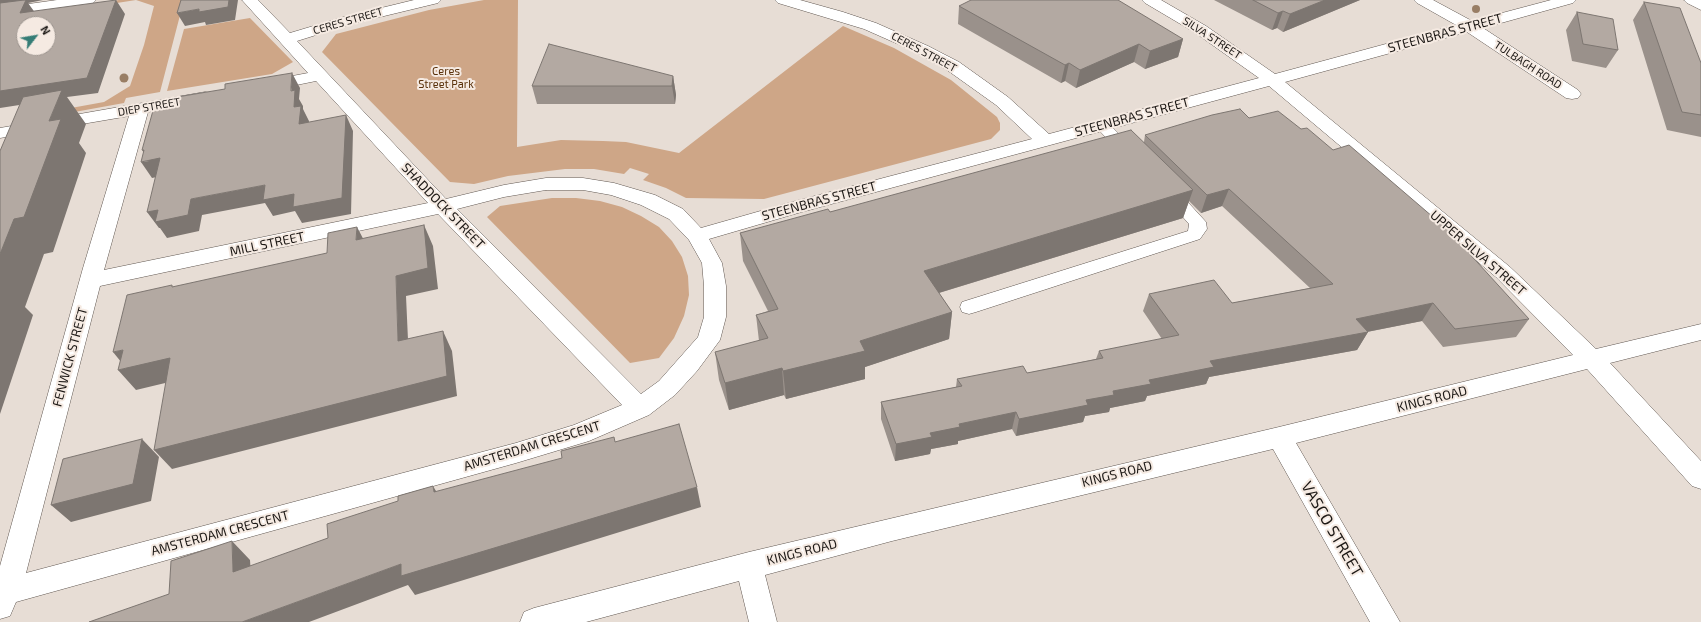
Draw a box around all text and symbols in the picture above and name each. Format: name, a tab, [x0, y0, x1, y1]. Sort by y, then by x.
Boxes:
street label: CERES STREET	[312, 5, 384, 37]
street label: STEENBRAS STREET	[1386, 10, 1504, 56]
street label: SILVA STREET	[1180, 14, 1244, 62]
north arrow	[16, 16, 56, 56]
text: N	[38, 23, 53, 37]
street label: CERES STREET	[889, 29, 959, 75]
street label: TULBAGH ROAD	[1492, 38, 1564, 92]
park label: Ceres Street Park	[418, 64, 474, 90]
street label: STEENBRAS STREET	[1073, 94, 1191, 140]
street label: DIEP STREET	[117, 95, 181, 119]
street label: SHADDOCK STREET	[398, 160, 488, 252]
street label: STEENBRAS STREET	[760, 178, 878, 224]
street label: UPPER SILVA STREET	[1427, 207, 1529, 299]
street label: MILL STREET	[228, 228, 306, 260]
street label: FENWICK STREET	[49, 306, 91, 408]
street label: KINGS ROAD	[1395, 383, 1469, 415]
street label: AMSTERDAM CRESCENT	[462, 418, 602, 474]
street label: KINGS ROAD	[1080, 458, 1154, 490]
street label: VASCO STREET	[1297, 478, 1367, 580]
street label: AMSTERDAM CRESCENT	[149, 507, 291, 559]
street label: KINGS ROAD	[765, 536, 839, 568]

